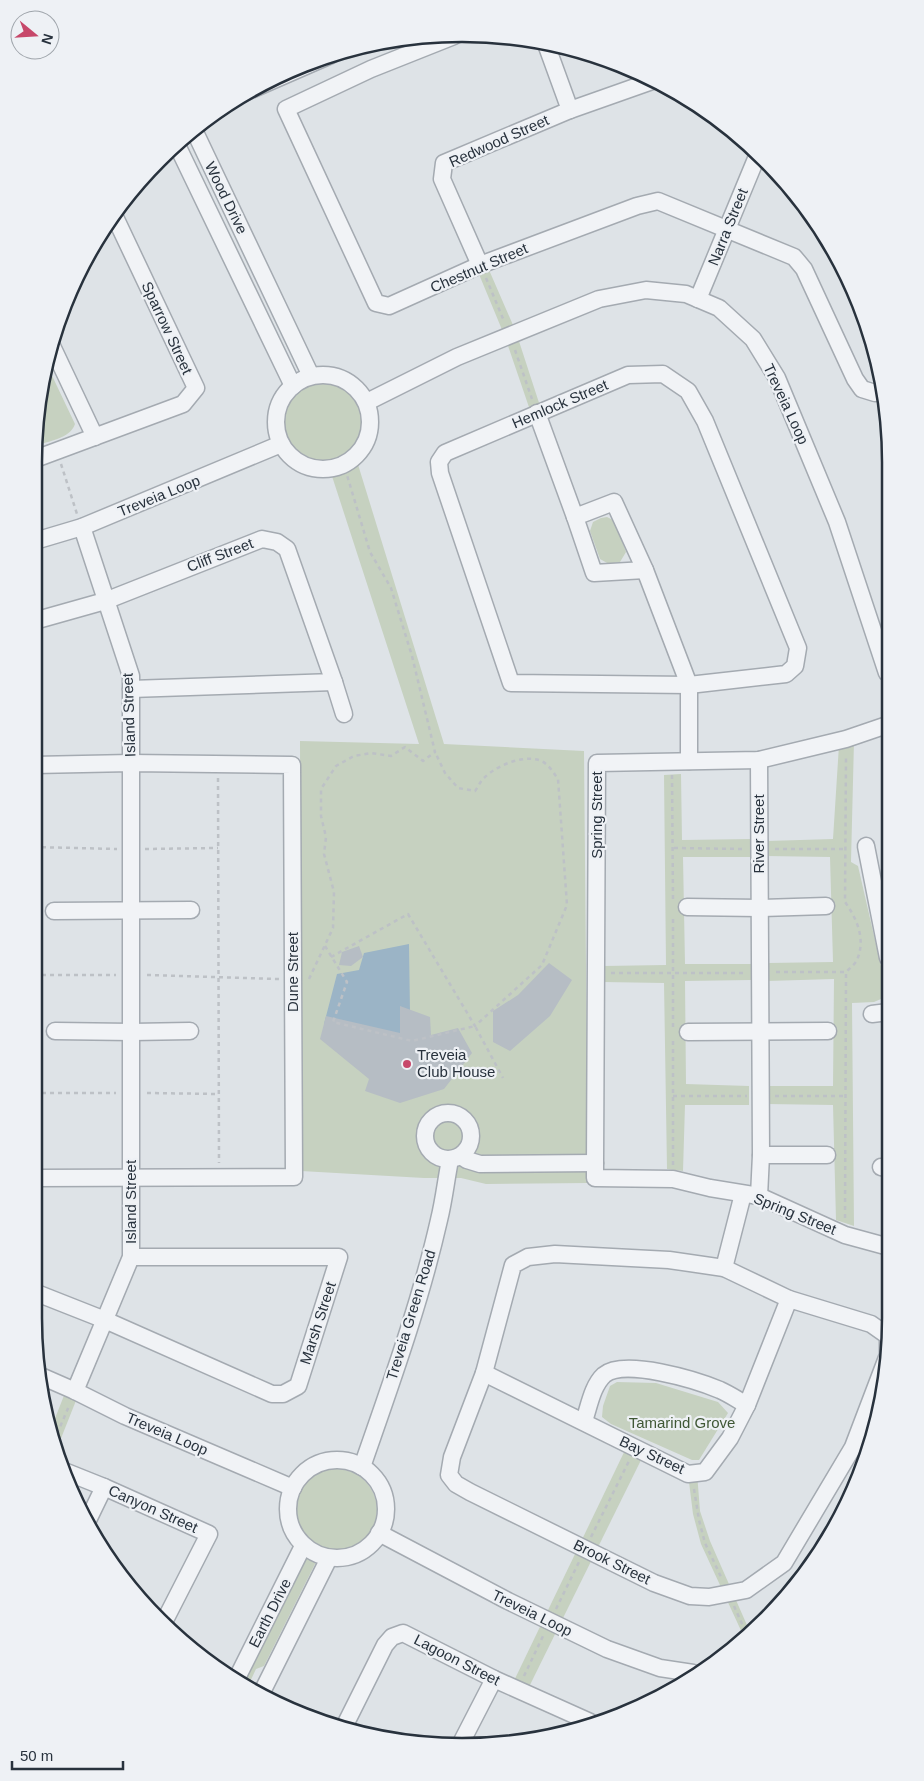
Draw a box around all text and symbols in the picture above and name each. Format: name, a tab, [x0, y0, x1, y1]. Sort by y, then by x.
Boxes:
north arrow	[10, 10, 60, 60]
text: N	[38, 32, 57, 46]
street label: Redwood Street	[446, 111, 552, 170]
street label: Wood Drive	[202, 159, 251, 237]
street label: Narra Street	[704, 185, 751, 268]
street label: Chestnut Street	[428, 239, 531, 296]
street label: Sparrow Street	[139, 279, 197, 377]
street label: Treveia Loop	[760, 361, 813, 447]
street label: Hemlock Street	[509, 375, 611, 431]
street label: Treveia Loop	[115, 471, 202, 520]
street label: Cliff Street	[184, 534, 256, 575]
street label: Island Street	[119, 672, 138, 757]
street label: Spring Street	[588, 770, 605, 859]
street label: River Street	[750, 794, 767, 874]
street label: Dune Street	[284, 931, 301, 1012]
place label: Treveia Club House	[417, 1046, 495, 1080]
marker: Treveia Club House	[401, 1058, 413, 1070]
street label: Island Street	[122, 1159, 139, 1244]
street label: Spring Street	[751, 1189, 840, 1238]
street label: Treveia Green Road	[383, 1248, 438, 1382]
street label: Marsh Street	[296, 1279, 339, 1366]
street label: Treveia Loop	[124, 1409, 211, 1458]
park label: Tamarind Grove	[629, 1414, 735, 1431]
street label: Bay Street	[617, 1432, 688, 1477]
street label: Canyon Street	[106, 1481, 201, 1536]
street label: Brook Street	[571, 1536, 654, 1588]
street label: Earth Drive	[245, 1575, 294, 1650]
street label: Treveia Loop	[489, 1586, 575, 1639]
street label: Lagoon Street	[411, 1631, 504, 1689]
scale bar	[12, 1738, 124, 1770]
text: 50 m	[20, 1747, 53, 1764]

